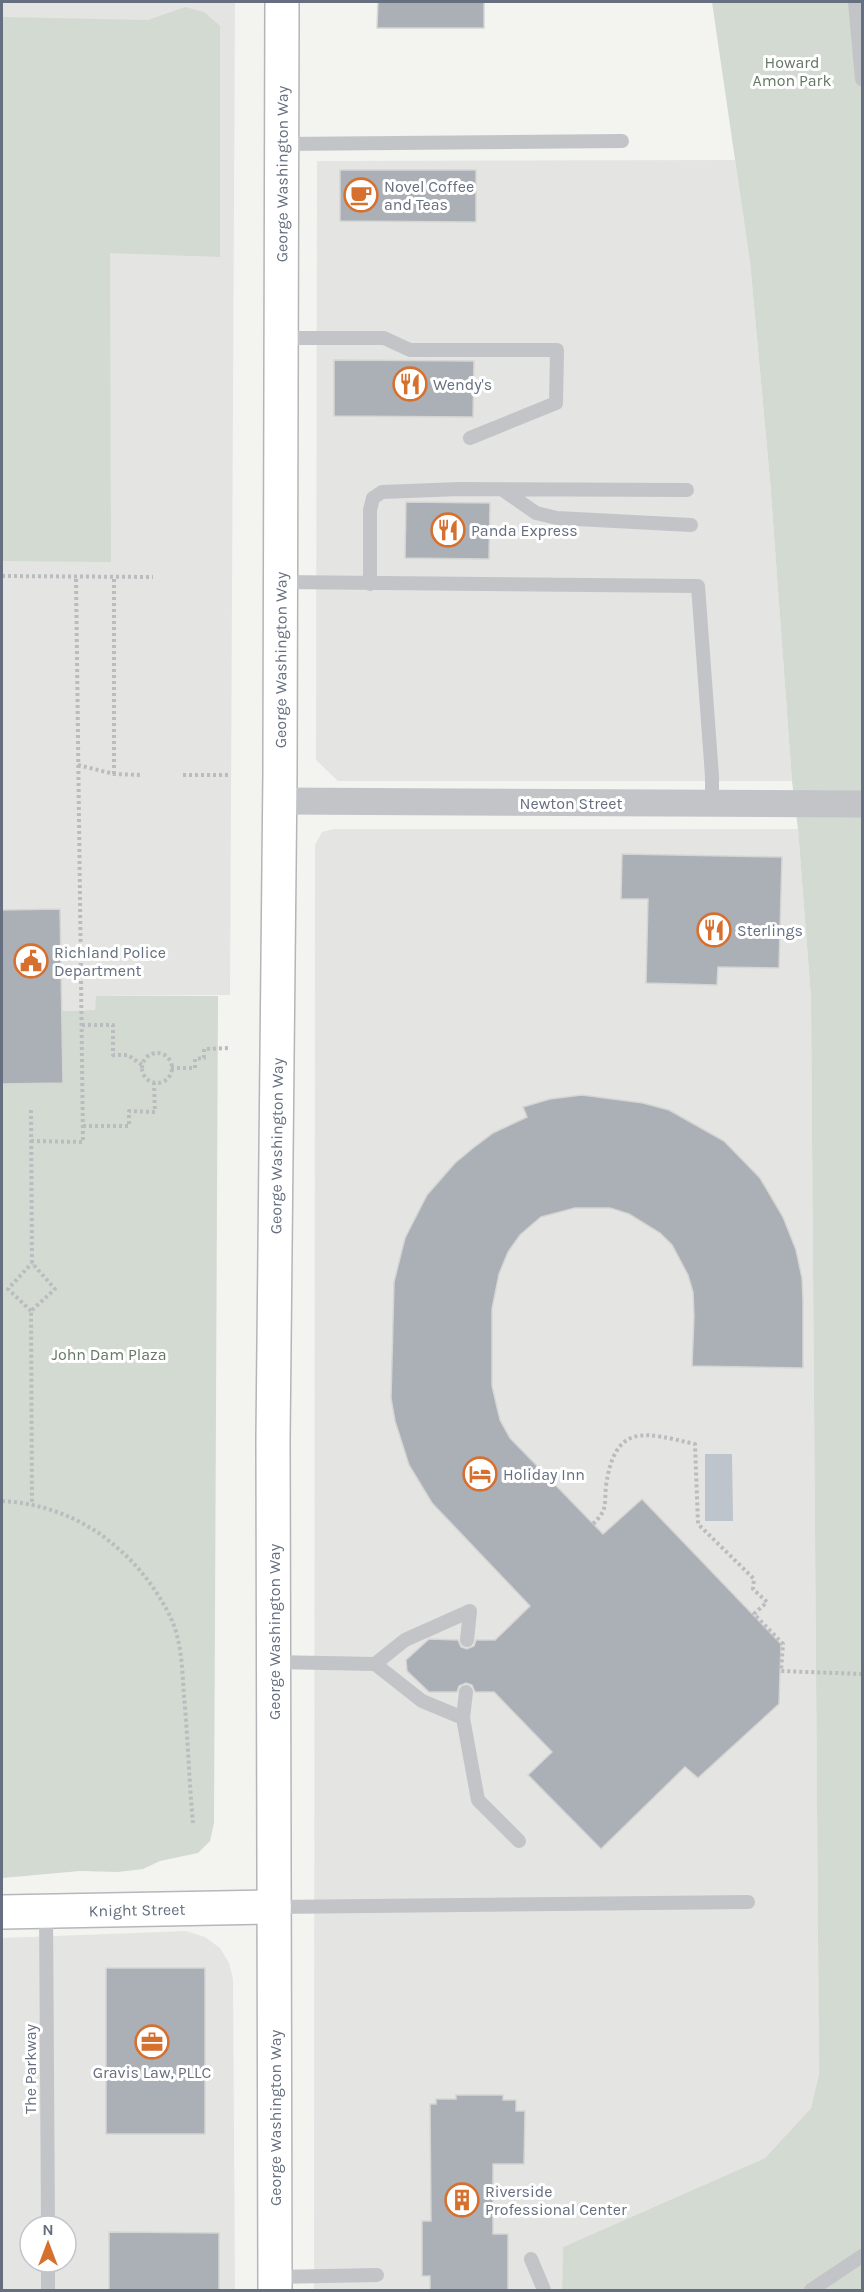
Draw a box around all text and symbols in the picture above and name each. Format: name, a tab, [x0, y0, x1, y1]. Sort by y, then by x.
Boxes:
park label: Howard Amon Park	[753, 53, 831, 90]
street label: George Washington Way	[272, 85, 292, 262]
cafe icon: Novel Coffee and Teas	[343, 177, 379, 213]
place label: Novel Coffee and Teas	[384, 177, 474, 214]
restaurant icon: Wendy's	[392, 366, 428, 402]
place label: Wendy's	[433, 375, 492, 394]
restaurant icon: Panda Express	[430, 512, 466, 548]
place label: Panda Express	[471, 521, 578, 540]
street label: George Washington Way	[271, 571, 291, 748]
street label: Newton Street	[520, 794, 622, 813]
restaurant icon: Sterlings	[696, 912, 732, 948]
place label: Sterlings	[737, 921, 803, 940]
public building icon: Richland Police Department	[13, 943, 49, 979]
place label: Richland Police Department	[54, 943, 166, 980]
street label: George Washington Way	[266, 1057, 287, 1234]
park label: John Dam Plaza	[52, 1345, 167, 1364]
hotel icon: Holiday Inn	[462, 1456, 498, 1492]
place label: Holiday Inn	[503, 1465, 585, 1484]
street label: George Washington Way	[265, 1543, 284, 1720]
street label: Knight Street	[88, 1900, 185, 1920]
street label: The Parkway	[21, 2023, 40, 2114]
office icon: Gravis Law, PLLC	[134, 2024, 170, 2060]
street label: George Washington Way	[266, 2029, 285, 2206]
place label: Gravis Law, PLLC	[93, 2063, 211, 2082]
building icon: Riverside Professional Center	[444, 2182, 480, 2218]
place label: Riverside Professional Center	[485, 2182, 627, 2219]
north arrow	[18, 2214, 78, 2274]
text: N	[42, 2220, 54, 2239]

